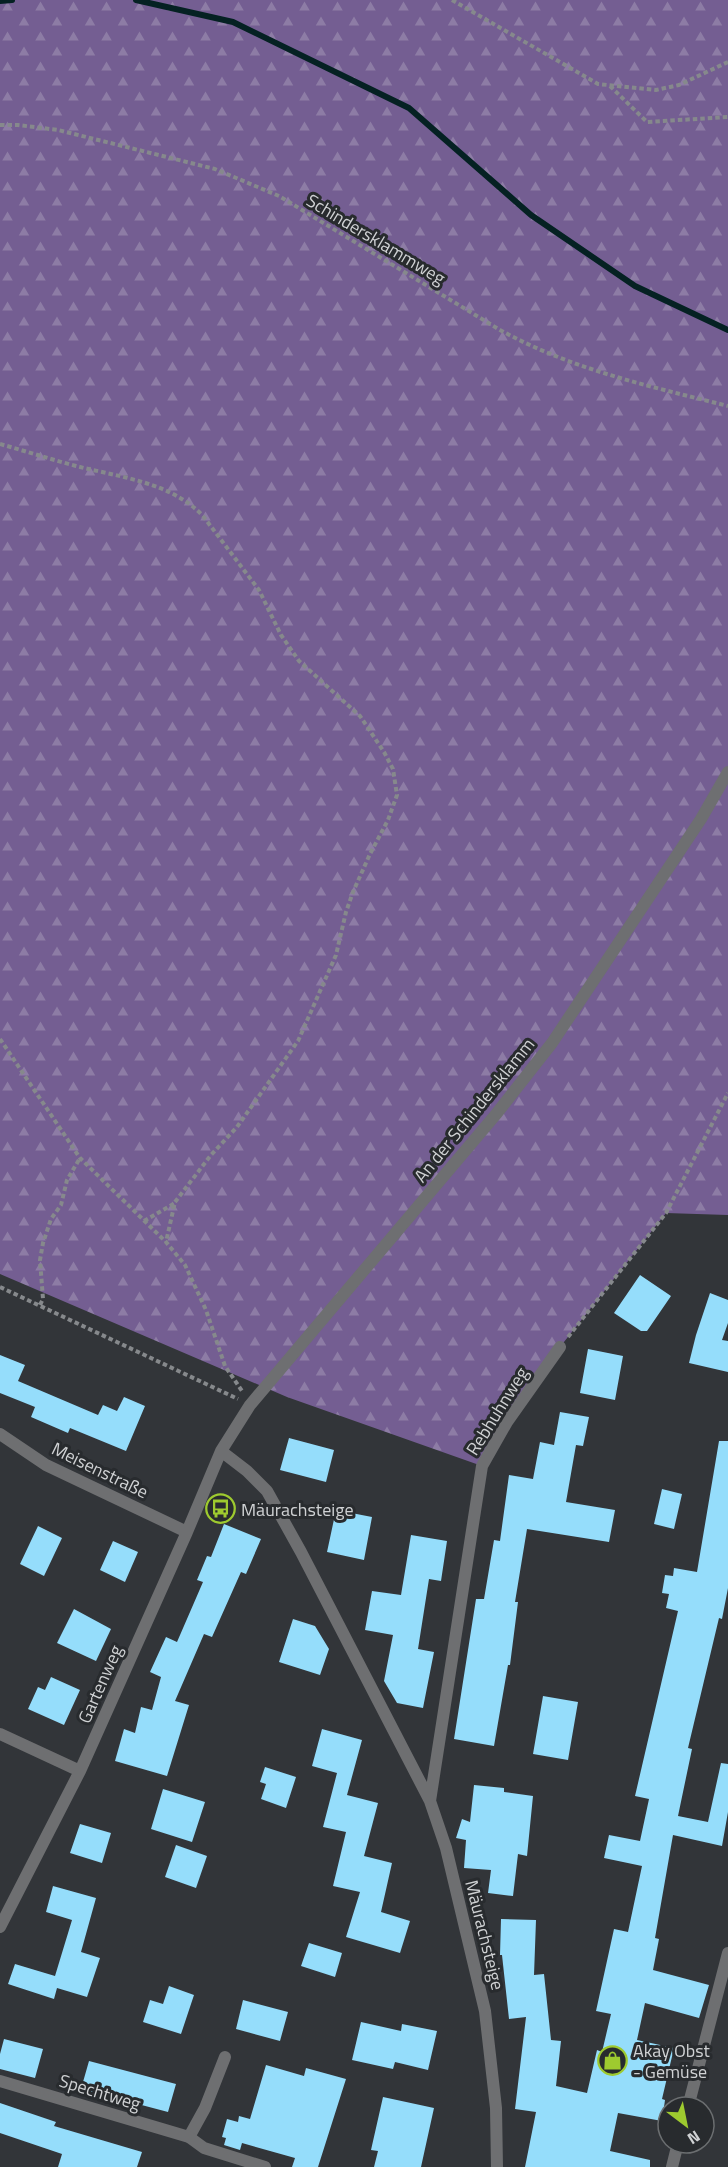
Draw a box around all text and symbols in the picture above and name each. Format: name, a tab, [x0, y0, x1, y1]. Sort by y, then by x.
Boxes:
street label: Schindersklammweg	[301, 187, 451, 291]
street label: An der Schindersklamm	[407, 1032, 541, 1188]
street label: Rebhuhnweg	[459, 1361, 535, 1461]
street label: Meisenstraße	[47, 1435, 153, 1505]
bus stop icon: Mäurachsteige	[204, 1493, 236, 1525]
place label: Mäurachsteige	[241, 1496, 354, 1523]
street label: Gartenweg	[71, 1640, 129, 1728]
street label: Mäurachsteige	[458, 1877, 512, 1993]
place label: Akay Obst - Gemüse	[633, 2037, 711, 2085]
shop icon: Akay Obst - Gemüse	[596, 2044, 628, 2076]
street label: Spechtweg	[56, 2067, 144, 2117]
north arrow	[656, 2095, 716, 2155]
text: N	[683, 2125, 705, 2151]

